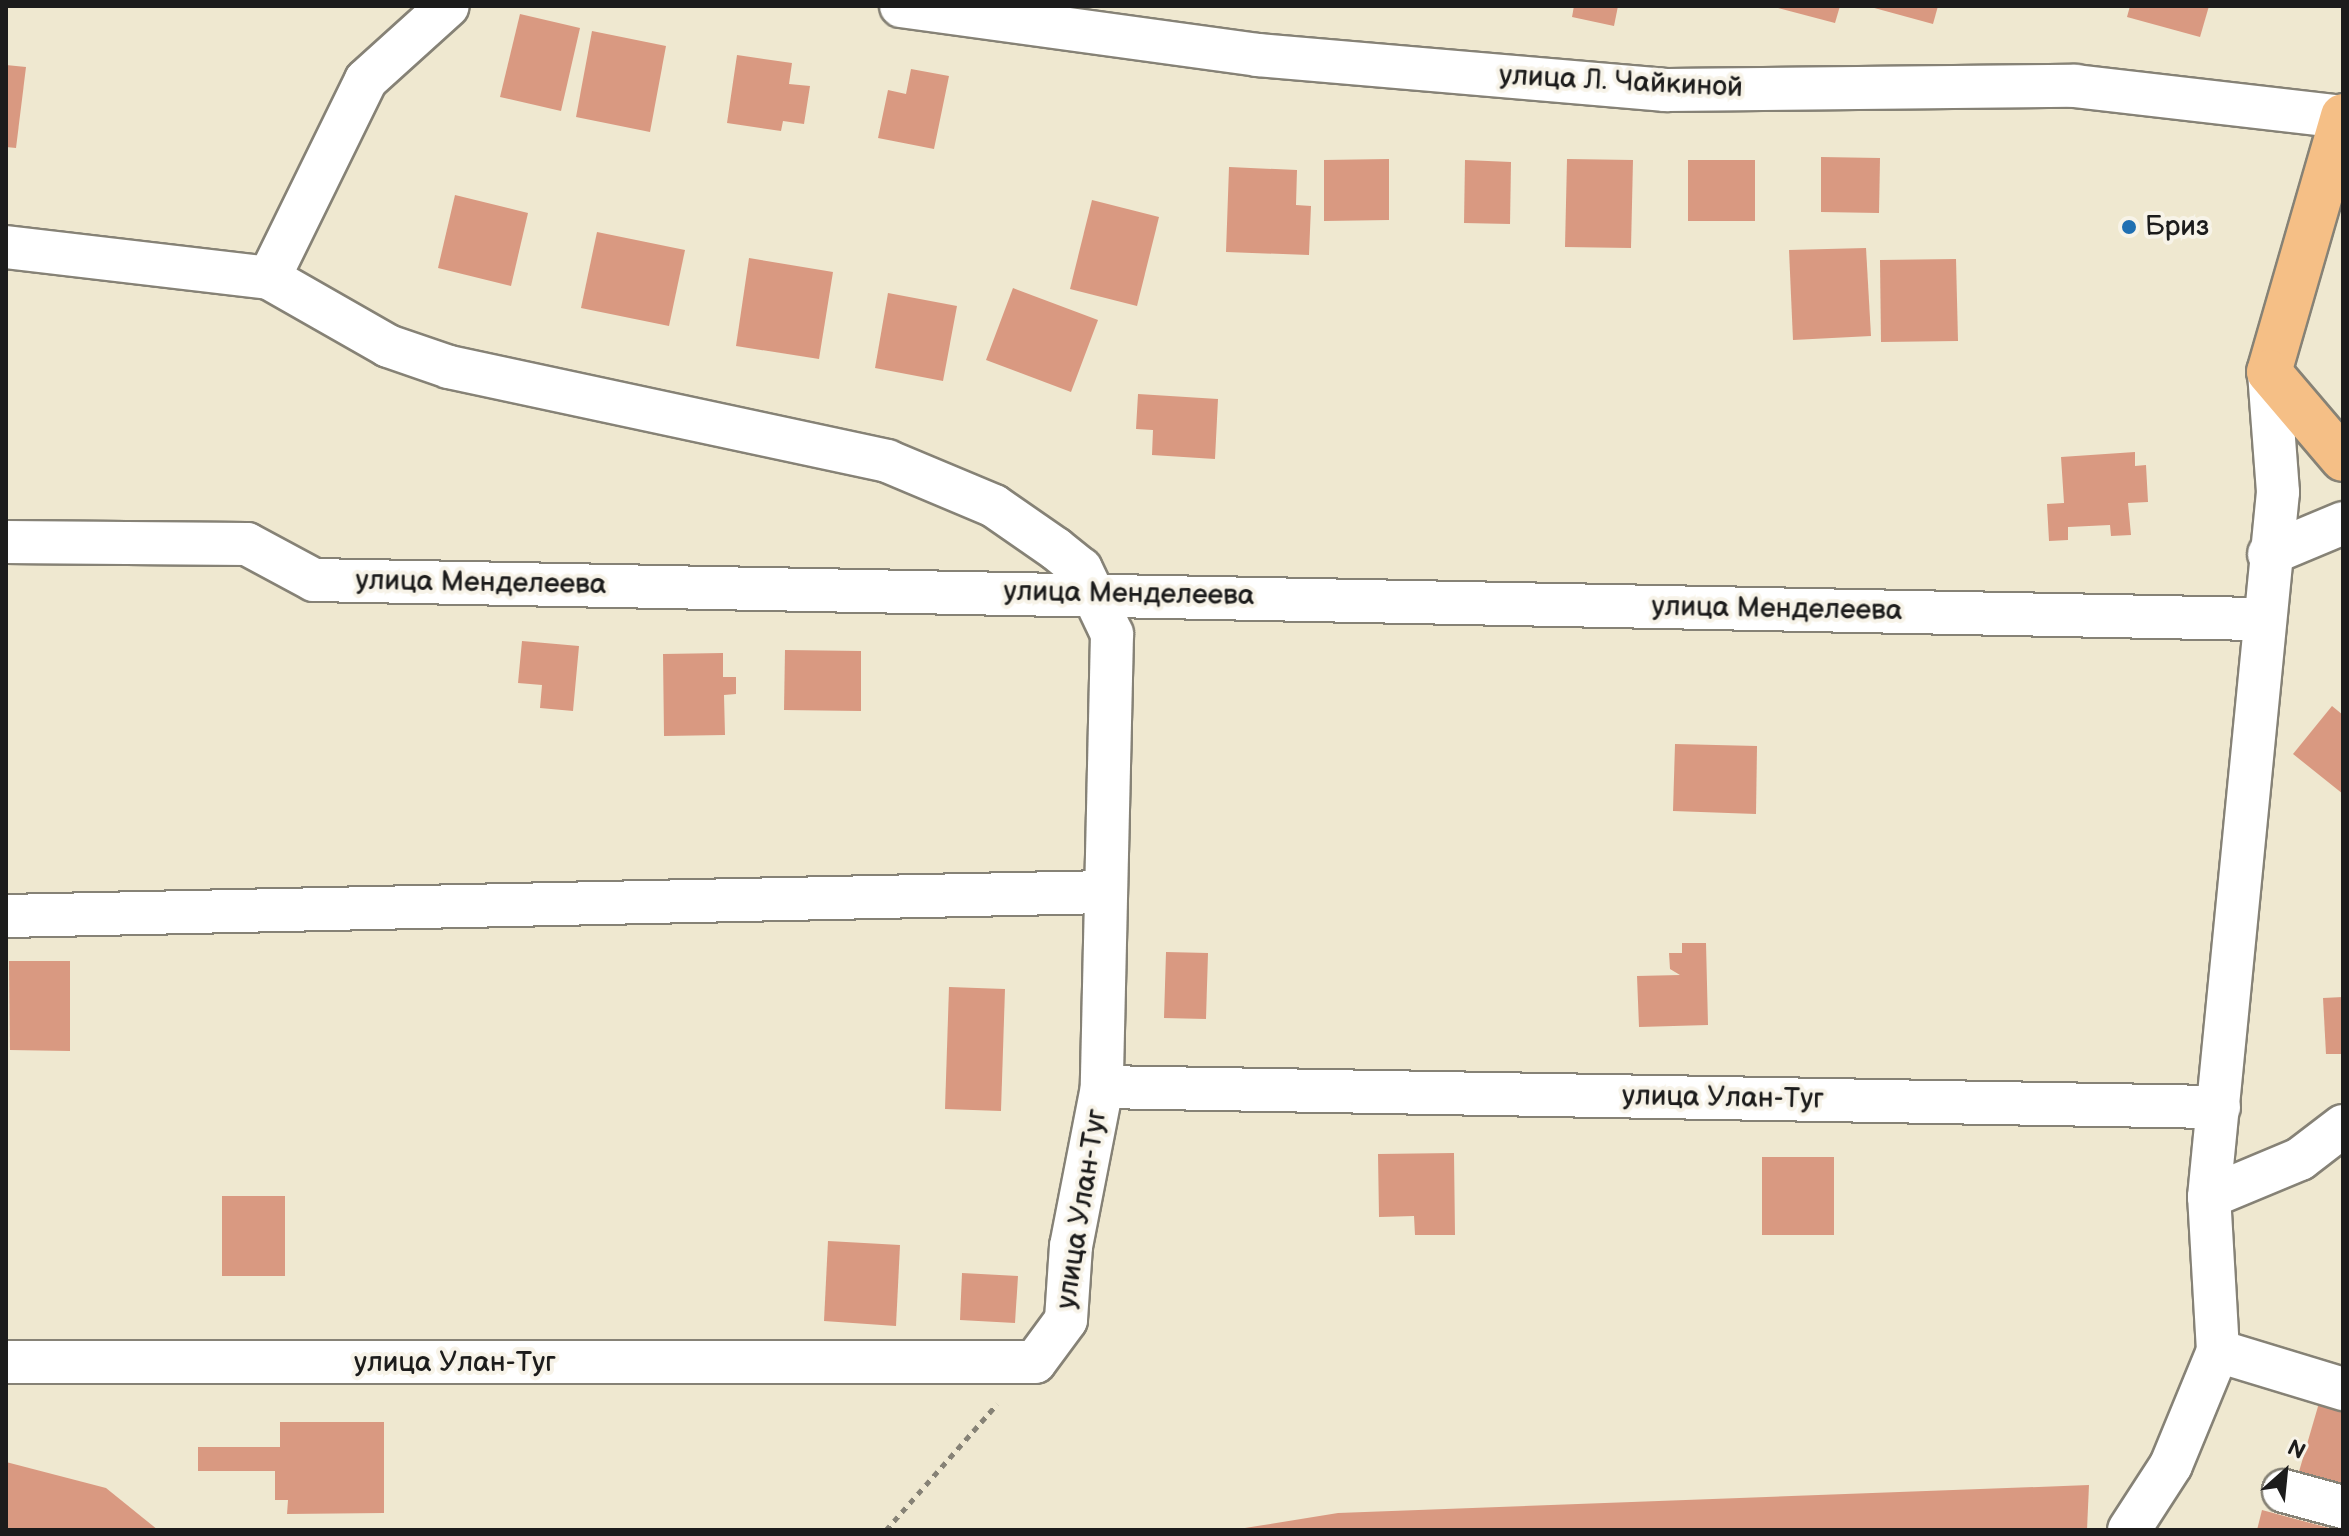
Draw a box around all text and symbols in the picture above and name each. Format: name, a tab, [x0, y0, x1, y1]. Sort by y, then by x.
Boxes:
street label: улица Л. Чайкиной	[1498, 59, 1744, 105]
place label: Бриз	[2145, 210, 2209, 244]
marker: Бриз	[2120, 218, 2138, 236]
street label: улица Менделеева	[355, 564, 607, 602]
street label: улица Менделеева	[1003, 575, 1255, 613]
street label: улица Менделеева	[1651, 590, 1903, 628]
street label: улица Улан-Туг	[1622, 1079, 1824, 1117]
street label: улица Улан-Туг	[1050, 1107, 1114, 1311]
street label: улица Улан-Туг	[354, 1346, 556, 1380]
north arrow	[2245, 1432, 2325, 1512]
text: N	[2283, 1434, 2310, 1466]

